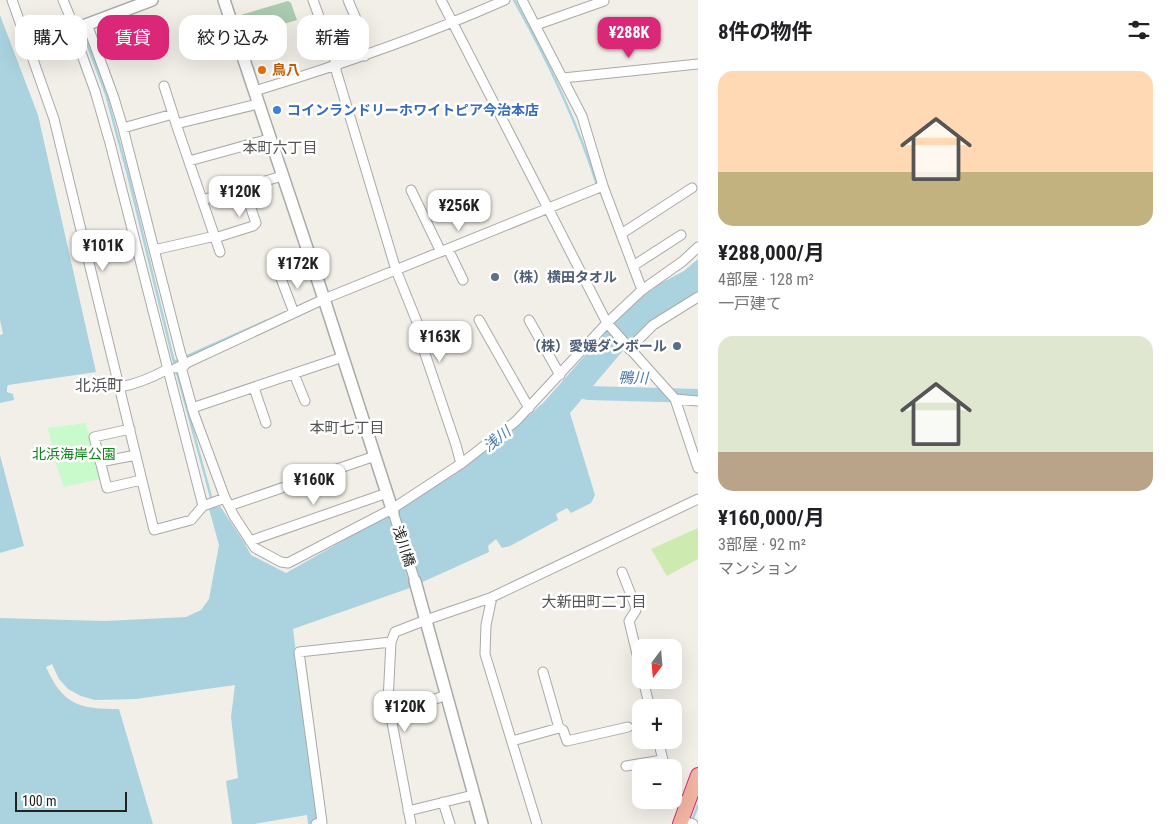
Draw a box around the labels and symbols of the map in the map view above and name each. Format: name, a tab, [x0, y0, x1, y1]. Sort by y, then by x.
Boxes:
pin: ¥288K	[594, 17, 664, 59]
place label: 鳥八	[272, 62, 300, 78]
marker: 鳥八	[256, 64, 268, 76]
place label: コインランドリーホワイトピア今治本店	[287, 102, 539, 118]
marker: コインランドリーホワイトピア今治本店	[271, 104, 283, 116]
district label: 本町六丁目	[242, 139, 318, 157]
pin: ¥120K	[205, 176, 275, 218]
pin: ¥256K	[424, 190, 494, 232]
pin: ¥101K	[68, 230, 138, 272]
pin: ¥172K	[263, 248, 333, 290]
place label: （株）横田タオル	[505, 269, 617, 285]
marker: （株）横田タオル	[489, 271, 501, 283]
pin: ¥163K	[405, 320, 475, 363]
place label: （株）愛媛ダンボール	[527, 338, 667, 354]
marker: （株）愛媛ダンボール	[671, 340, 683, 352]
water label: 鴨川	[618, 369, 650, 387]
district label: 北浜町	[75, 376, 123, 395]
district label: 本町七丁目	[309, 419, 385, 437]
water label: 浅川	[480, 421, 516, 455]
park label: 北浜海岸公園	[32, 446, 116, 462]
pin: ¥160K	[279, 464, 349, 506]
street label: 浅川橋	[390, 524, 418, 568]
district label: 大新田町二丁目	[541, 593, 647, 611]
north arrow	[632, 639, 682, 689]
pin: ¥120K	[370, 690, 440, 733]
scale bar	[15, 789, 128, 812]

